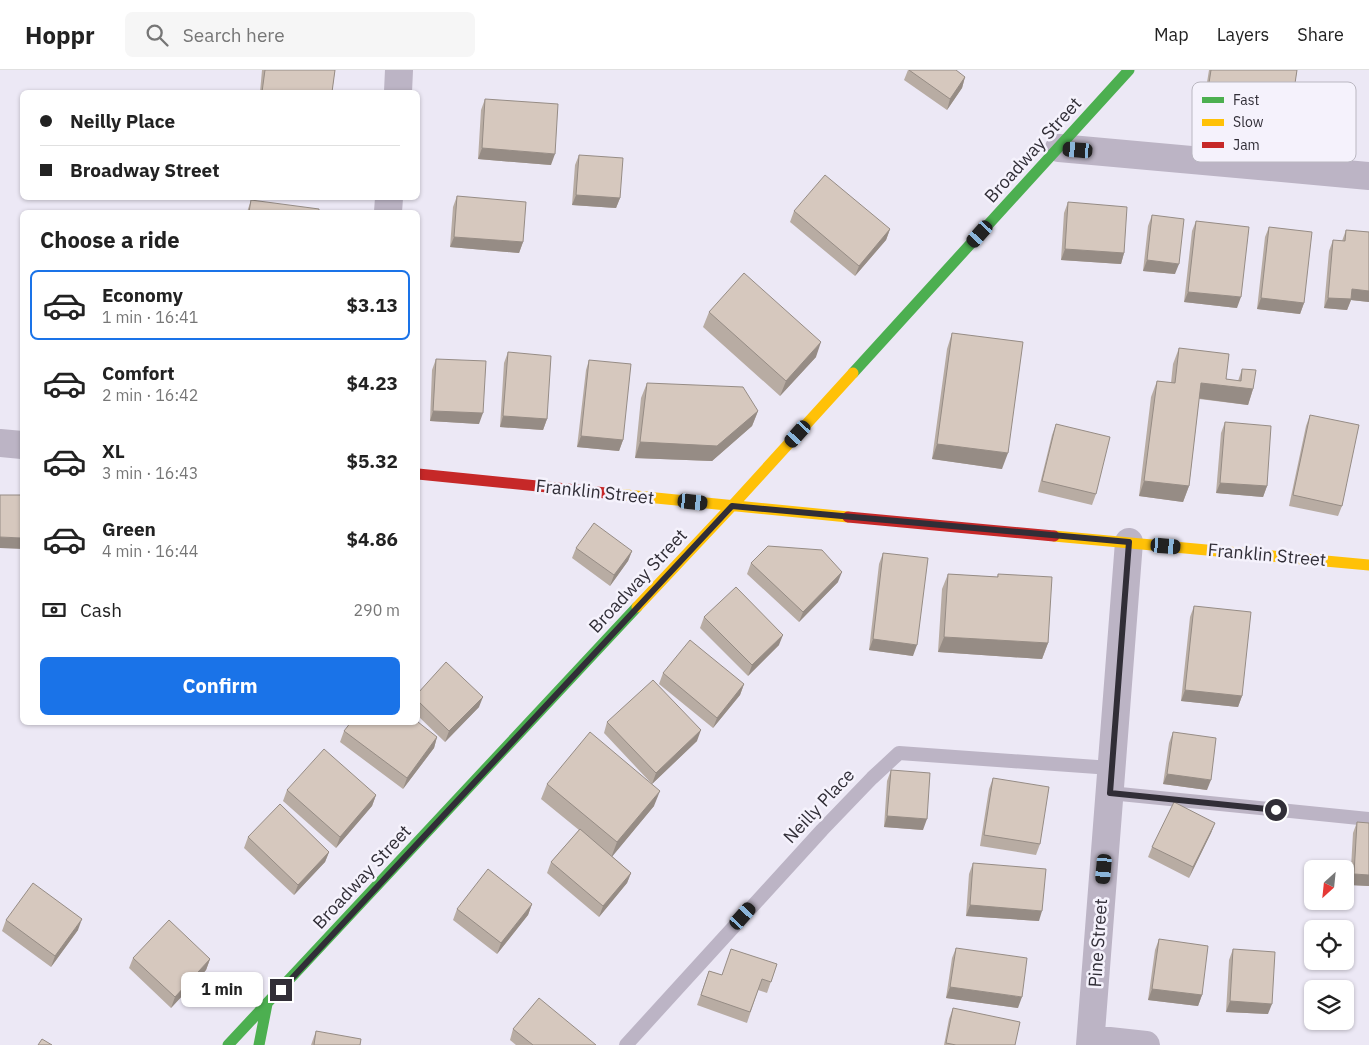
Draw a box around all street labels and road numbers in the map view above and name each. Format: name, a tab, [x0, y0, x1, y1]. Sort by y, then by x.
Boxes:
street label: Broadway Street	[979, 92, 1086, 207]
street label: Franklin Street	[535, 474, 655, 509]
street label: Broadway Street	[583, 524, 692, 638]
street label: Franklin Street	[1207, 538, 1327, 571]
street label: Neilly Place	[778, 763, 859, 848]
street label: Broadway Street	[307, 820, 416, 934]
street label: Pine Street	[1083, 898, 1112, 988]

